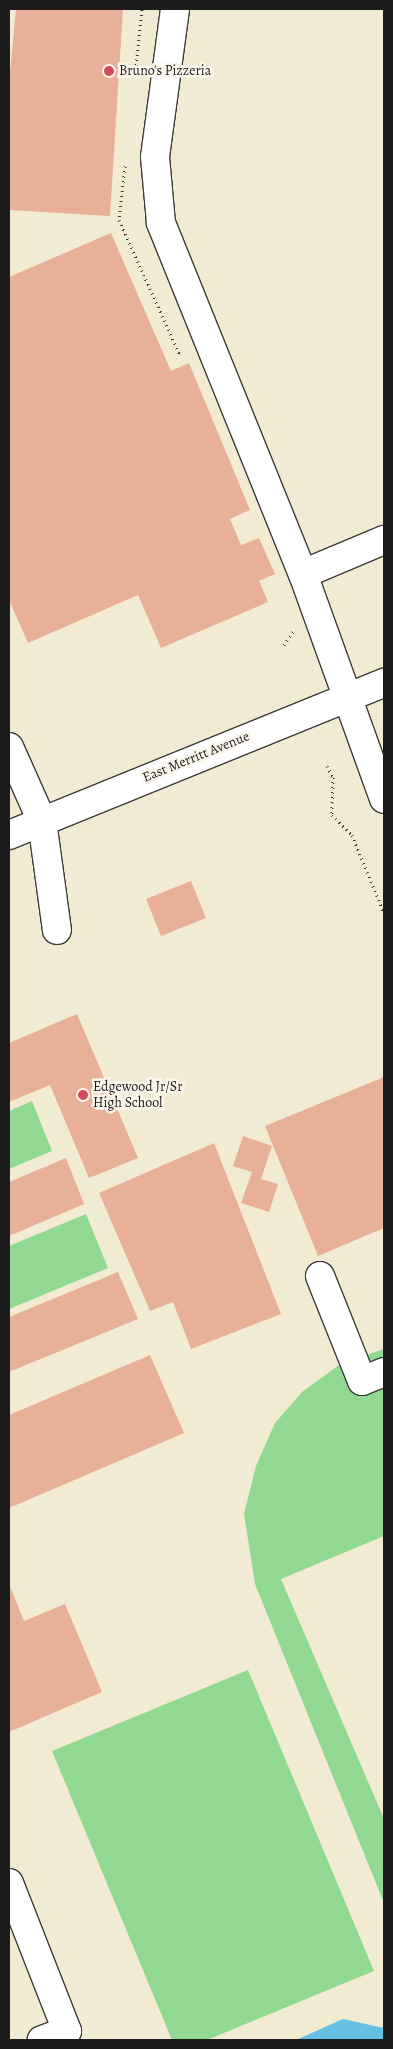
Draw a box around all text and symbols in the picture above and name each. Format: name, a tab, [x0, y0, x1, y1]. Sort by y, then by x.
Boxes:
place label: Bruno's Pizzeria	[119, 63, 211, 79]
marker: Bruno's Pizzeria	[103, 65, 115, 77]
street label: East Merritt Avenue	[140, 728, 252, 786]
place label: Edgewood Jr/Sr High School	[93, 1079, 183, 1112]
marker: Edgewood Jr/Sr High School	[77, 1089, 89, 1101]

